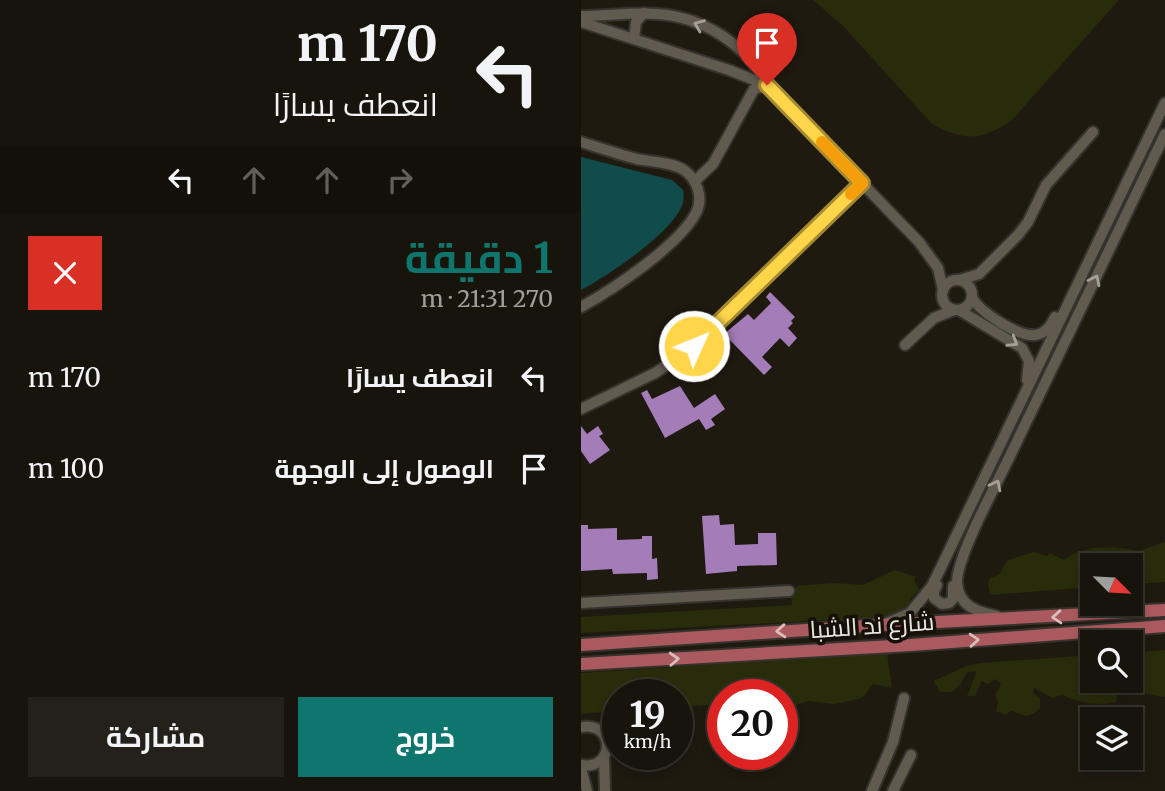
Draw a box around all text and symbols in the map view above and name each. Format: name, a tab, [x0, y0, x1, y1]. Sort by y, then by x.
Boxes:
text: 170 m	[297, 13, 438, 74]
pin	[737, 13, 797, 85]
one-way arrow	[694, 19, 706, 33]
icon: arrive	[748, 24, 786, 62]
icon: left	[462, 28, 553, 119]
text: انعطف يسارًا	[273, 85, 438, 125]
icon: left	[162, 161, 200, 199]
icon: ahead	[235, 161, 273, 199]
icon: ahead	[308, 161, 346, 199]
icon: right	[381, 161, 419, 199]
text: 1 دقيقة	[405, 232, 553, 284]
button: close	[28, 236, 102, 310]
one-way arrow	[1087, 275, 1101, 287]
text: 270 m · 21:31	[421, 284, 553, 313]
position arrow	[657, 309, 731, 383]
one-way arrow	[1005, 334, 1018, 347]
icon: left	[515, 359, 553, 397]
text: 170 m	[28, 361, 101, 394]
text: انعطف يسارًا	[346, 361, 494, 394]
icon: arrive	[515, 450, 553, 488]
text: 100 m	[28, 452, 104, 485]
text: الوصول إلى الوجهة	[275, 452, 494, 485]
one-way arrow	[988, 480, 1002, 492]
north arrow	[1080, 553, 1143, 616]
map controls	[1080, 553, 1143, 770]
street label: شارع ند الشبا	[809, 606, 935, 646]
one-way arrow	[1052, 609, 1063, 624]
one-way arrow	[775, 624, 786, 639]
button: search	[1080, 630, 1143, 693]
one-way arrow	[969, 633, 980, 648]
one-way arrow	[668, 652, 679, 667]
speed limit sign: 20	[707, 679, 798, 770]
text: 19	[629, 693, 666, 737]
button: مشاركة	[28, 697, 284, 777]
button: خروج	[298, 697, 553, 777]
button: layers	[1080, 707, 1143, 770]
text: km/h	[624, 730, 671, 753]

